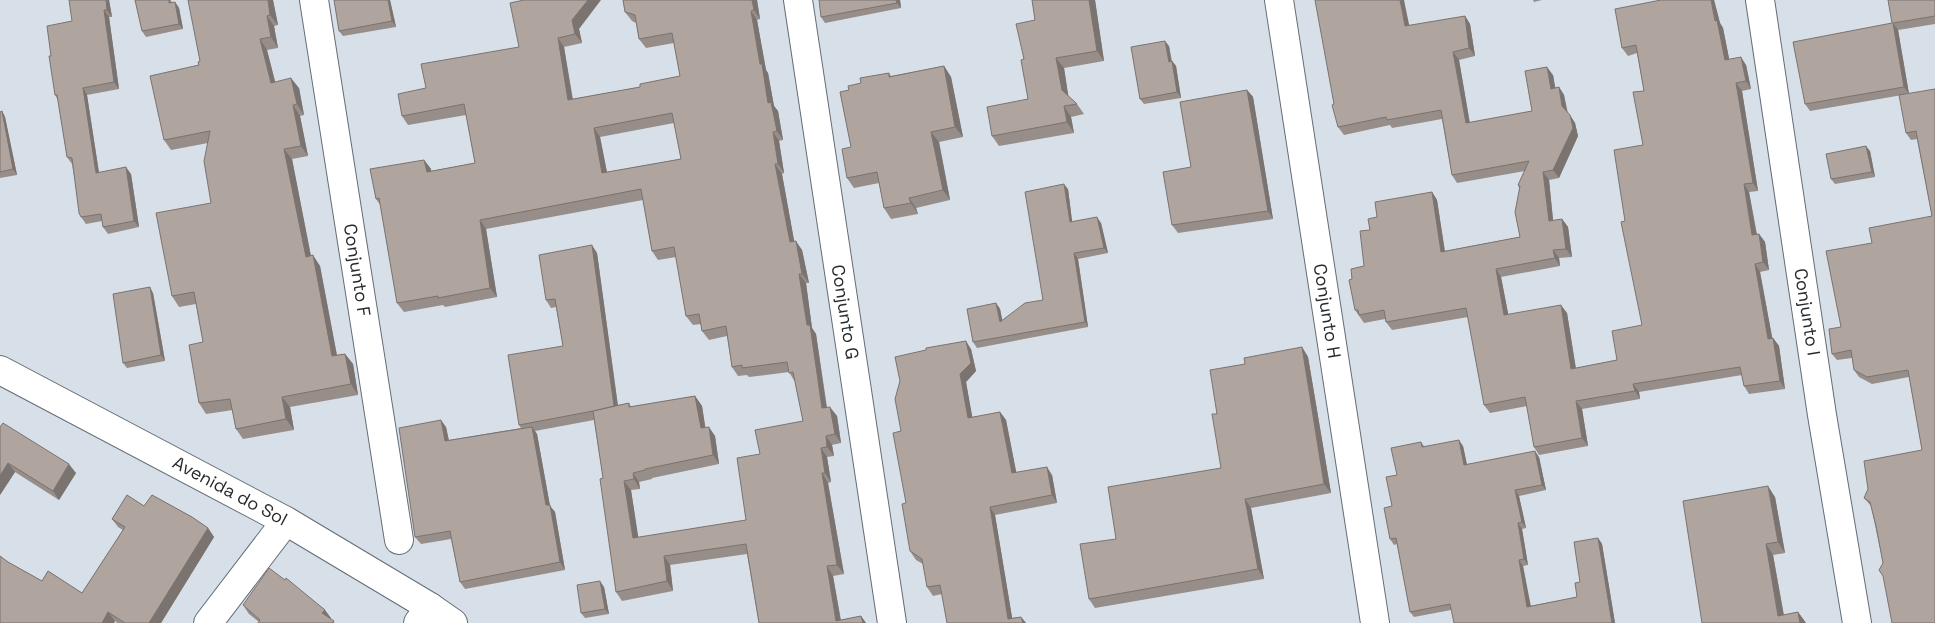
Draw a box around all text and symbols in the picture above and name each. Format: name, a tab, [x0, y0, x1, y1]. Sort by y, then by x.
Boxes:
street label: Conjunto F	[339, 222, 376, 318]
street label: Conjunto H	[1309, 262, 1346, 360]
street label: Conjunto G	[827, 263, 864, 361]
street label: Conjunto I	[1789, 267, 1826, 357]
street label: Avenida do Sol	[169, 451, 292, 531]

